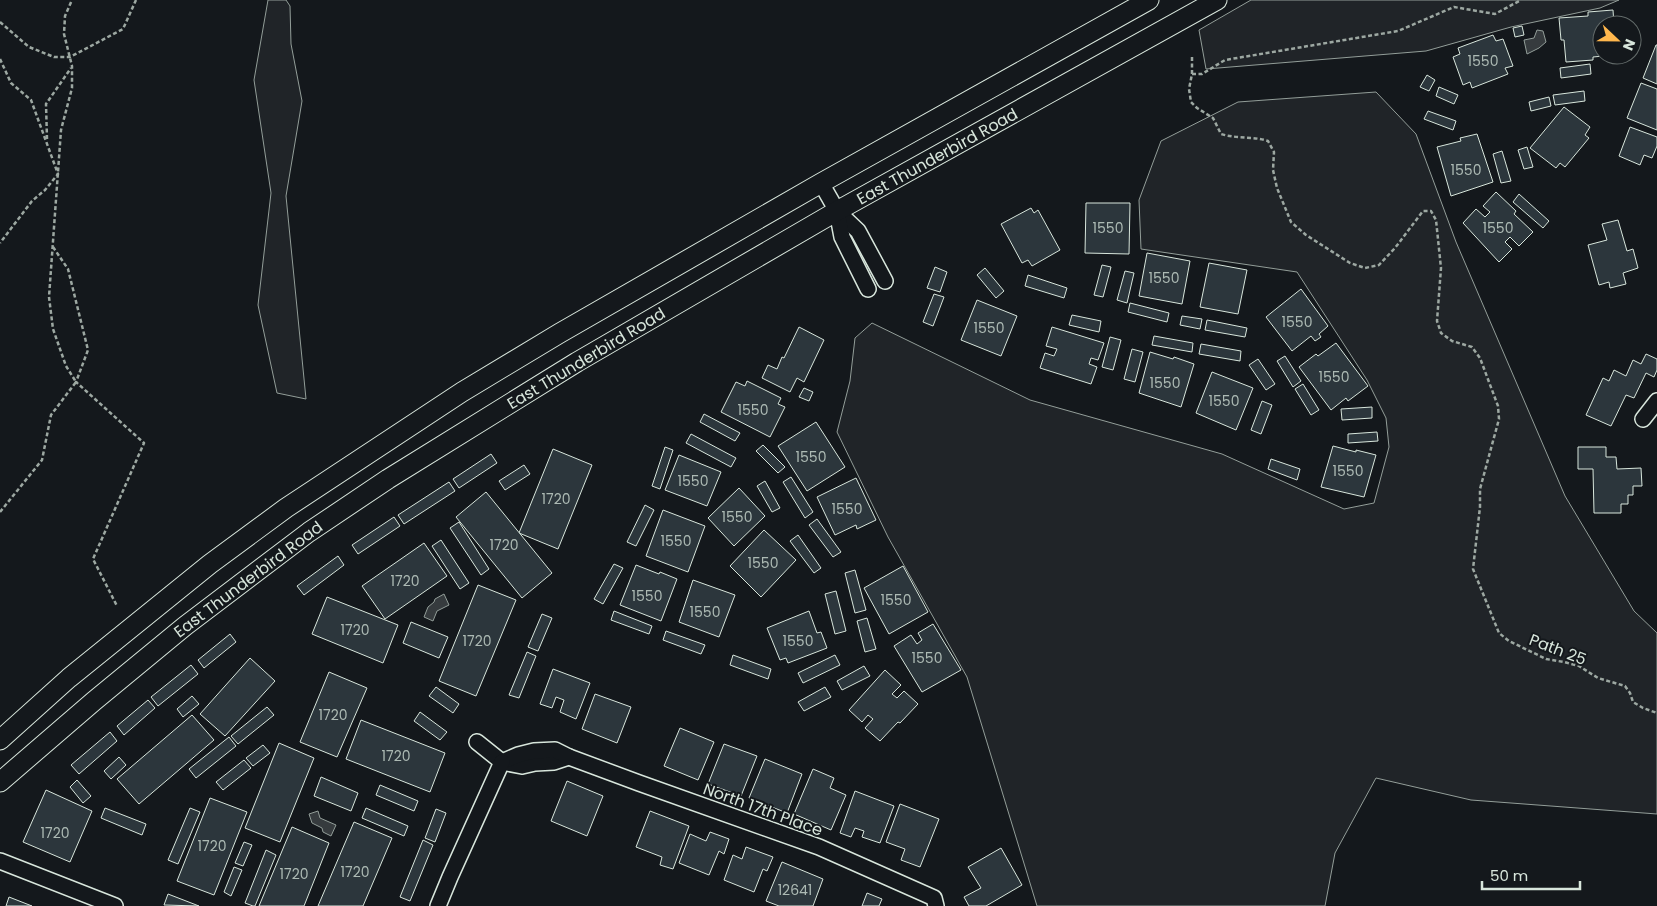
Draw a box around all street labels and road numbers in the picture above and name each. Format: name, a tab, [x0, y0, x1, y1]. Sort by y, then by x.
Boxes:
street label: East Thunderbird Road	[853, 103, 1022, 210]
street label: East Thunderbird Road	[503, 302, 670, 415]
street label: East Thunderbird Road	[169, 516, 327, 643]
street label: Path 25	[1526, 628, 1590, 671]
street label: North 17th Place	[700, 777, 826, 842]

